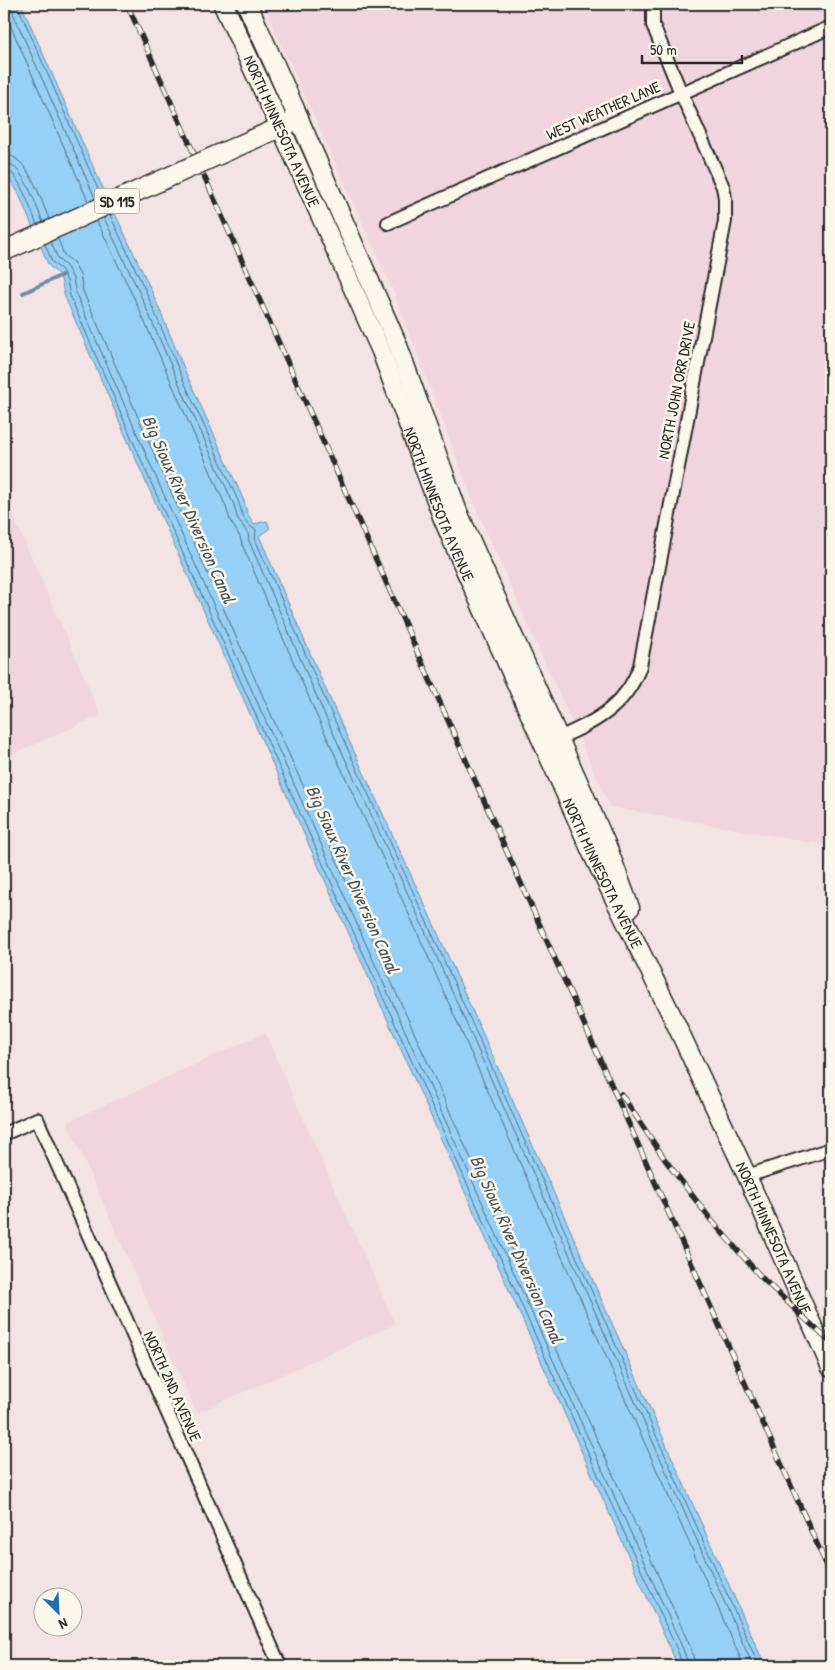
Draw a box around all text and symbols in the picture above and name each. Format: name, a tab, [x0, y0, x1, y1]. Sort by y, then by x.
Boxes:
scale bar	[642, 32, 742, 64]
text: 50 m	[650, 39, 677, 60]
street label: NORTH MINNESOTA AVENUE	[239, 52, 325, 210]
street label: WEST WEATHER LANE	[543, 75, 663, 145]
road number: SD 115	[94, 188, 140, 214]
street label: NORTH JOHN ORR DRIVE	[652, 319, 700, 461]
water label: Big Sioux River Diversion Canal	[136, 411, 242, 608]
street label: NORTH MINNESOTA AVENUE	[399, 424, 480, 585]
water label: Big Sioux River Diversion Canal	[300, 781, 406, 978]
street label: NORTH MINNESOTA AVENUE	[558, 794, 648, 952]
water label: Big Sioux River Diversion Canal	[464, 1151, 570, 1348]
street label: NORTH MINNESOTA AVENUE	[731, 1158, 817, 1318]
street label: NORTH 2ND AVENUE	[139, 1327, 207, 1445]
north arrow	[32, 1588, 82, 1638]
text: N	[56, 1614, 71, 1635]

